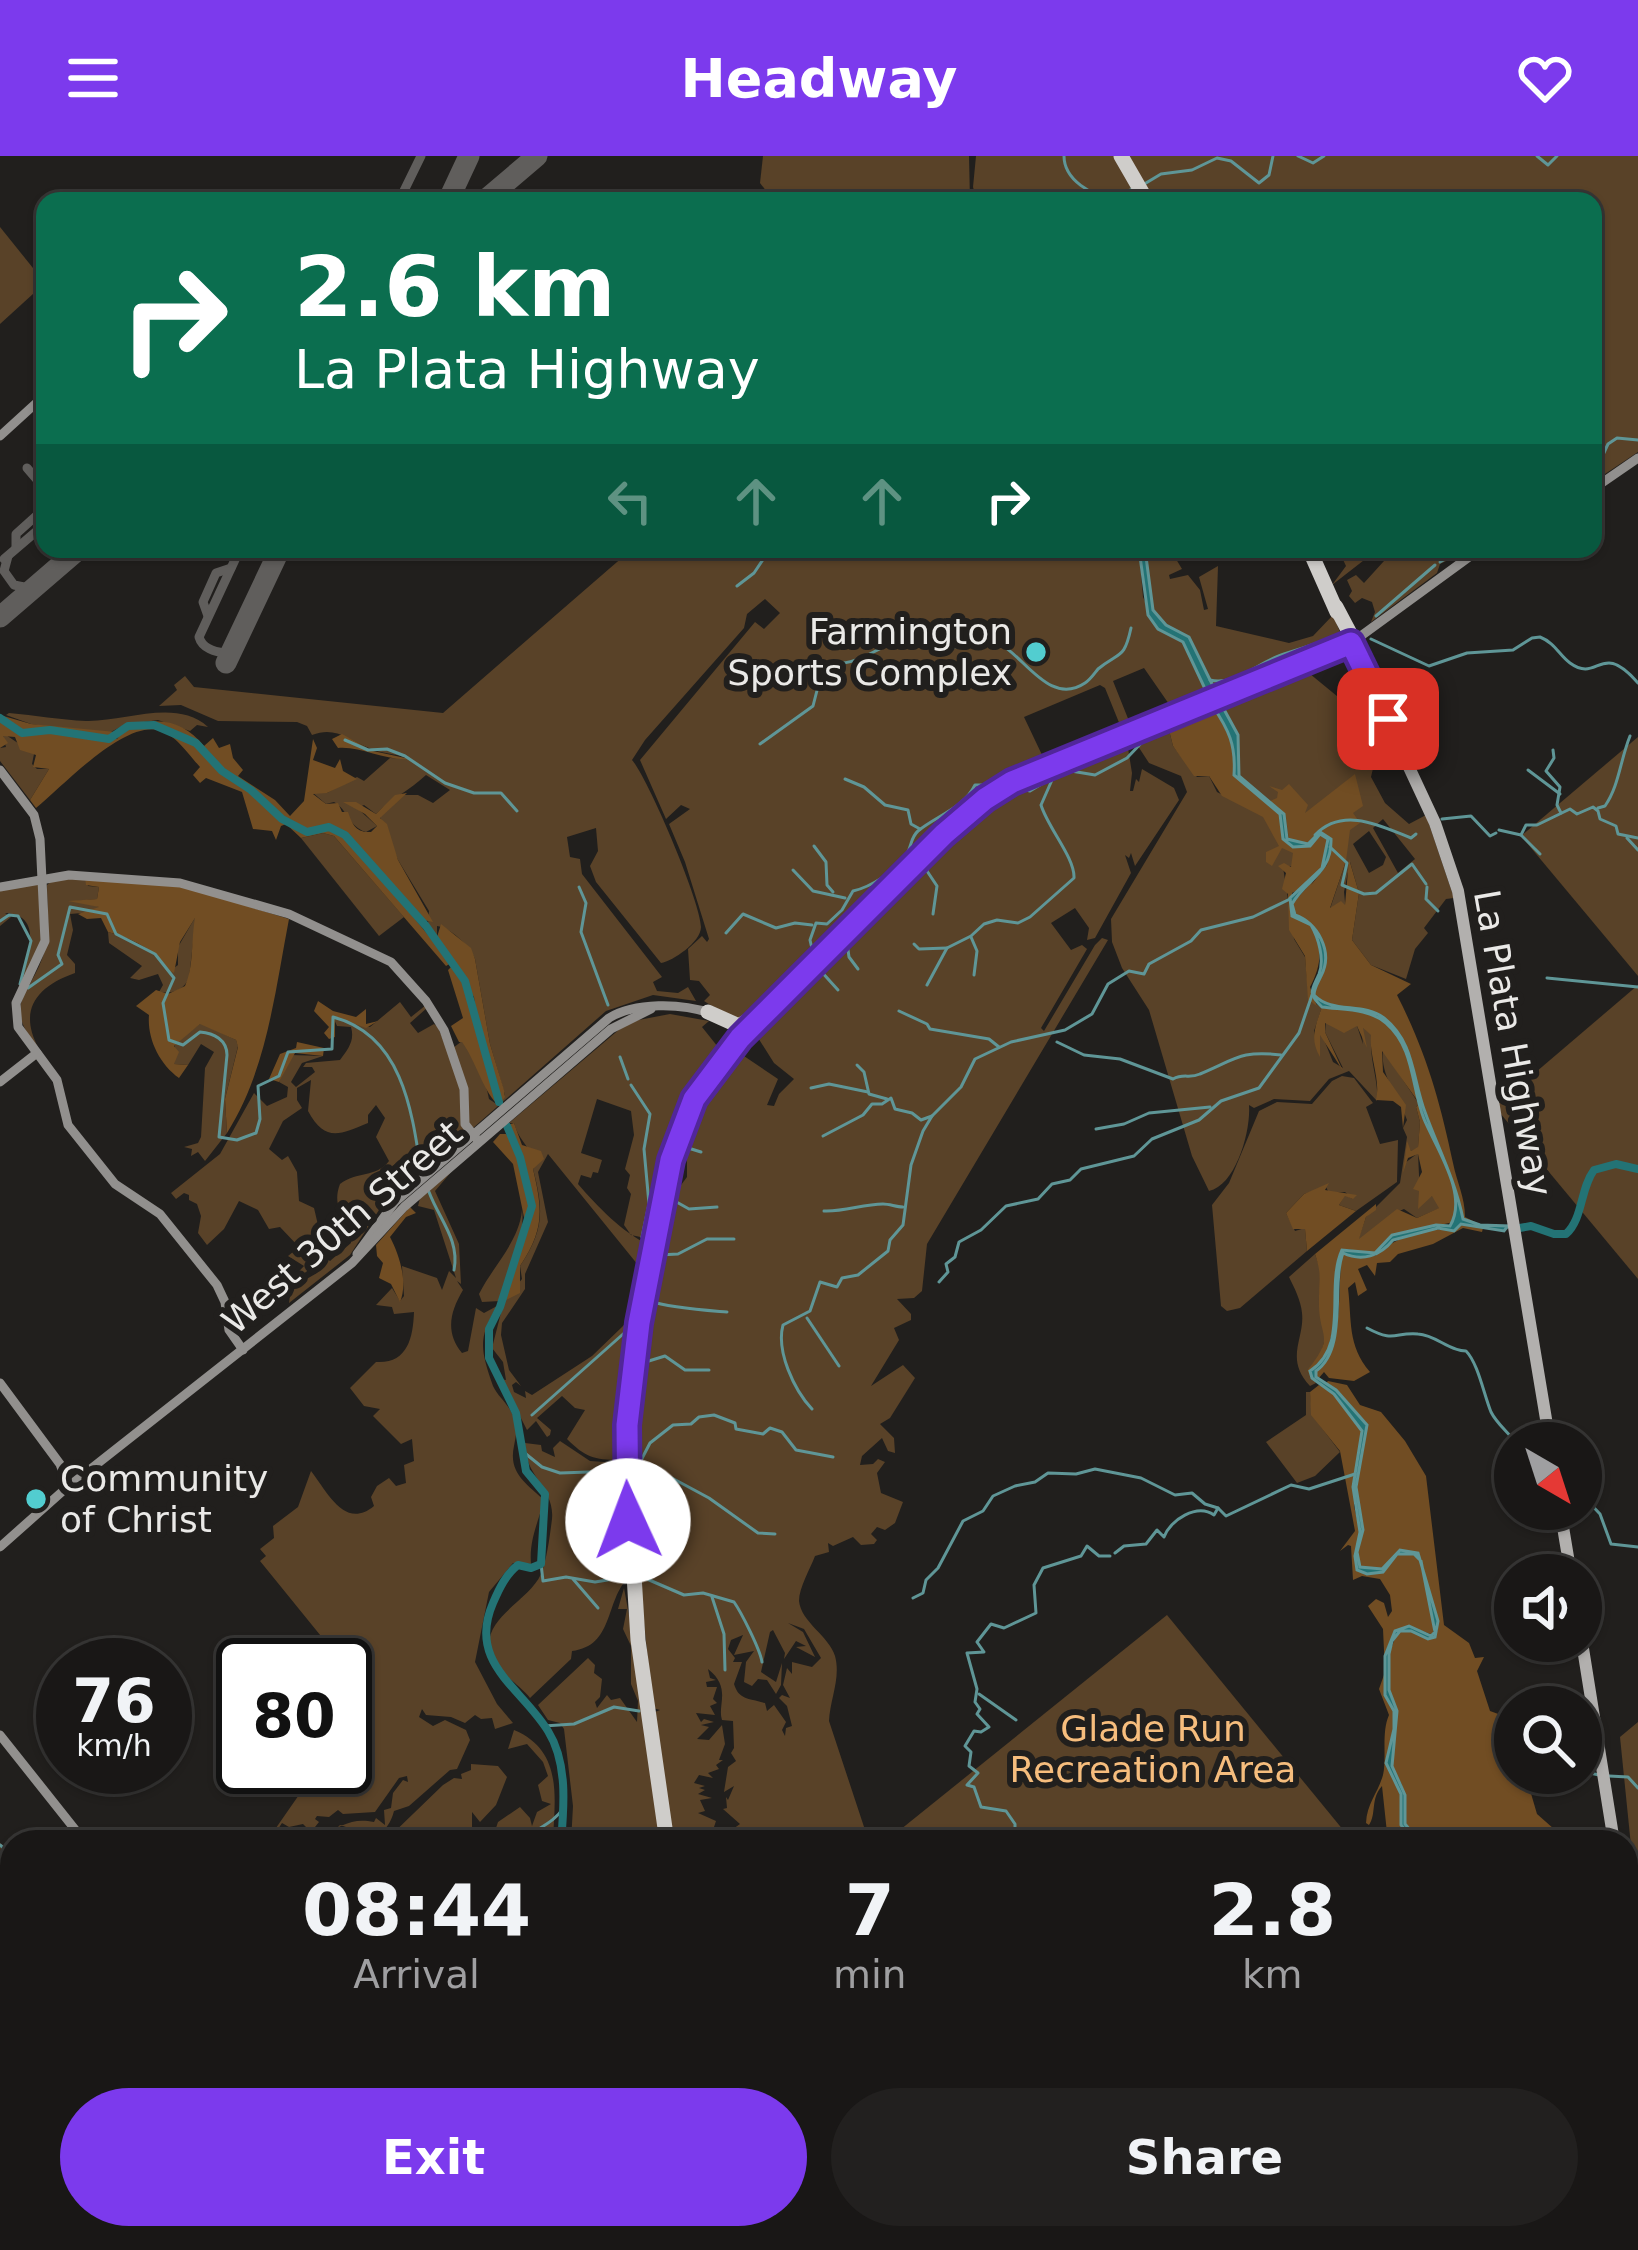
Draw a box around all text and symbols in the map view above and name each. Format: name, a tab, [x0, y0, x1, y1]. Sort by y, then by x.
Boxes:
icon: menu	[60, 45, 126, 111]
icon: heart	[1512, 45, 1578, 111]
text: Headway	[681, 47, 957, 110]
text: 2.6 km	[294, 238, 615, 336]
icon: right	[96, 240, 252, 396]
text: La Plata Highway	[294, 338, 760, 401]
icon: left	[597, 468, 663, 534]
icon: ahead	[723, 468, 789, 534]
icon: ahead	[849, 468, 915, 534]
icon: right	[975, 468, 1041, 534]
place label: Farmington Sports Complex	[727, 611, 1012, 693]
marker: Farmington Sports Complex	[1023, 639, 1049, 665]
pin	[1337, 668, 1439, 770]
icon: arrive	[1355, 686, 1421, 752]
street label: La Plata Highway	[1466, 887, 1560, 1199]
street label: West 30th Street	[214, 1112, 470, 1342]
north arrow	[1494, 1422, 1602, 1530]
map controls	[1494, 1422, 1602, 1794]
place label: Community of Christ	[60, 1458, 268, 1540]
position arrow	[565, 1458, 691, 1584]
marker: Community of Christ	[23, 1486, 49, 1512]
button: sound	[1494, 1554, 1602, 1662]
speed limit sign: 80	[216, 1638, 372, 1794]
text: 76	[72, 1666, 156, 1736]
button: search	[1494, 1686, 1602, 1794]
park label: Glade Run Recreation Area	[1010, 1708, 1296, 1790]
text: km/h	[76, 1728, 152, 1763]
text: 08:44	[302, 1868, 531, 1952]
text: 7	[845, 1868, 895, 1952]
text: 2.8	[1209, 1868, 1336, 1952]
text: Arrival	[353, 1952, 480, 1997]
text: min	[833, 1952, 907, 1997]
text: km	[1242, 1952, 1303, 1997]
button: Exit	[60, 2088, 807, 2226]
button: Share	[831, 2088, 1578, 2226]

